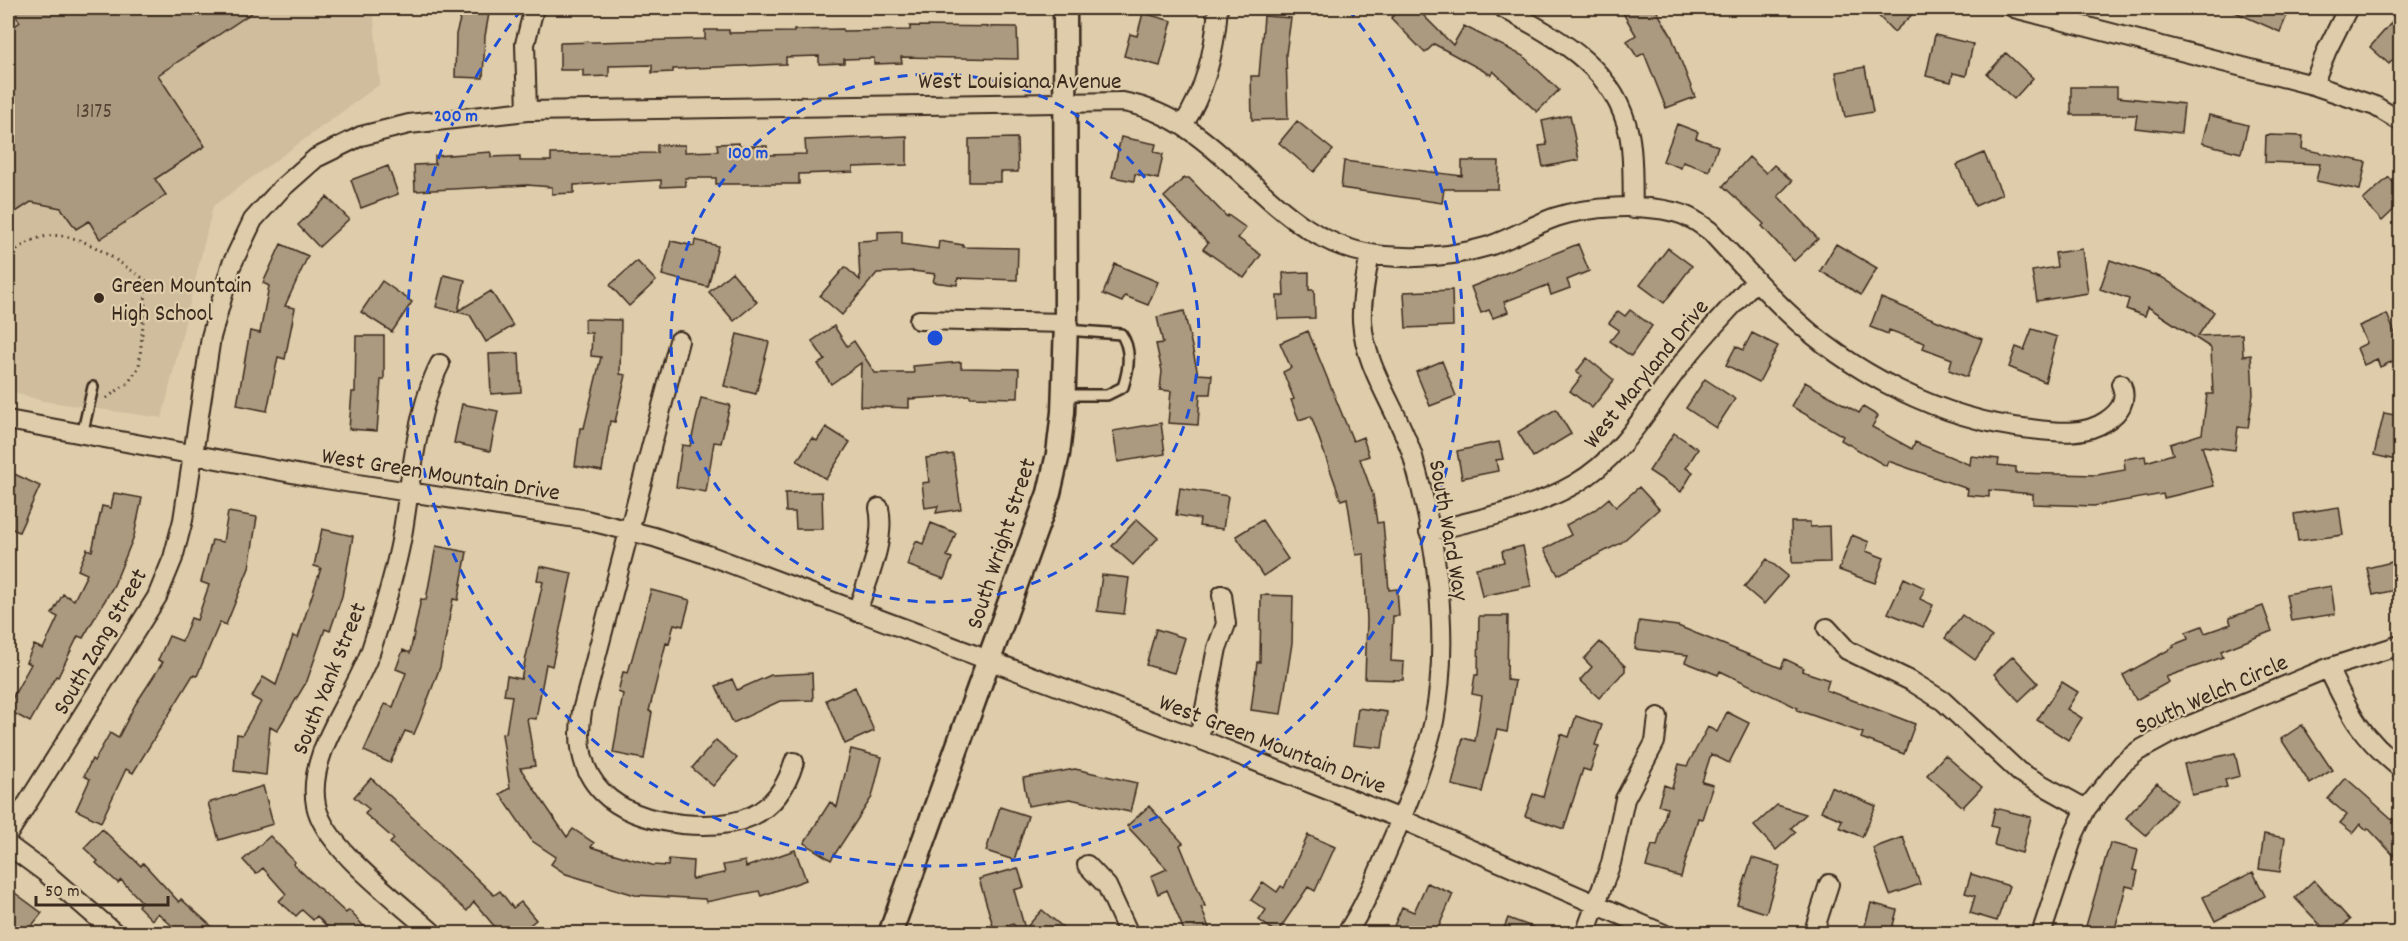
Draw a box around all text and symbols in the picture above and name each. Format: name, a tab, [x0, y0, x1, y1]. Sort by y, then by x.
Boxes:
street label: West Louisiana Avenue	[918, 66, 1122, 100]
house number: 13175	[76, 98, 112, 128]
text: 200 m	[434, 105, 478, 130]
text: 100 m	[728, 142, 768, 167]
place label: Green Mountain High School	[111, 270, 252, 332]
marker: Green Mountain High School	[92, 291, 106, 305]
street label: West Maryland Drive	[1576, 293, 1718, 457]
centre of rings	[925, 328, 945, 348]
street label: West Green Mountain Drive	[319, 440, 562, 512]
street label: South Wright Street	[959, 454, 1047, 634]
street label: South Ward Way	[1418, 457, 1476, 605]
street label: South Zang Street	[46, 563, 157, 722]
street label: South Yank Street	[285, 598, 377, 760]
street label: South Welch Circle	[2130, 647, 2294, 745]
street label: West Green Mountain Drive	[1153, 687, 1391, 805]
scale bar	[36, 869, 168, 907]
text: 50 m	[45, 880, 80, 905]

